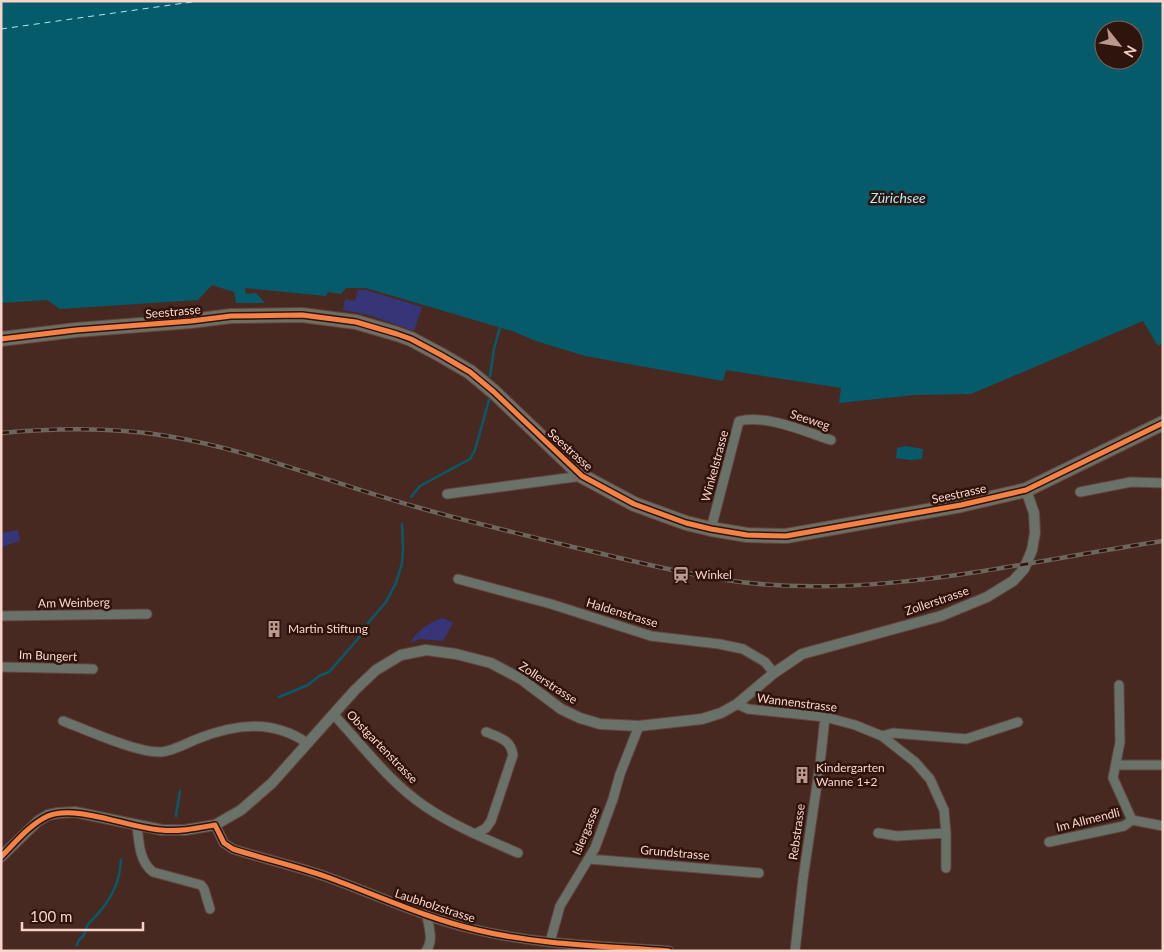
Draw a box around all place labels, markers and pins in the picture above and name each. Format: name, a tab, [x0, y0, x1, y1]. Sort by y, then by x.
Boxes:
station icon: Winkel	[671, 565, 691, 585]
place label: Winkel	[695, 567, 732, 582]
building icon: Martin Stiftung	[264, 619, 284, 639]
place label: Martin Stiftung	[288, 621, 368, 636]
place label: Kindergarten Wanne 1+2	[816, 760, 885, 789]
building icon: Kindergarten Wanne 1+2	[792, 765, 812, 785]

